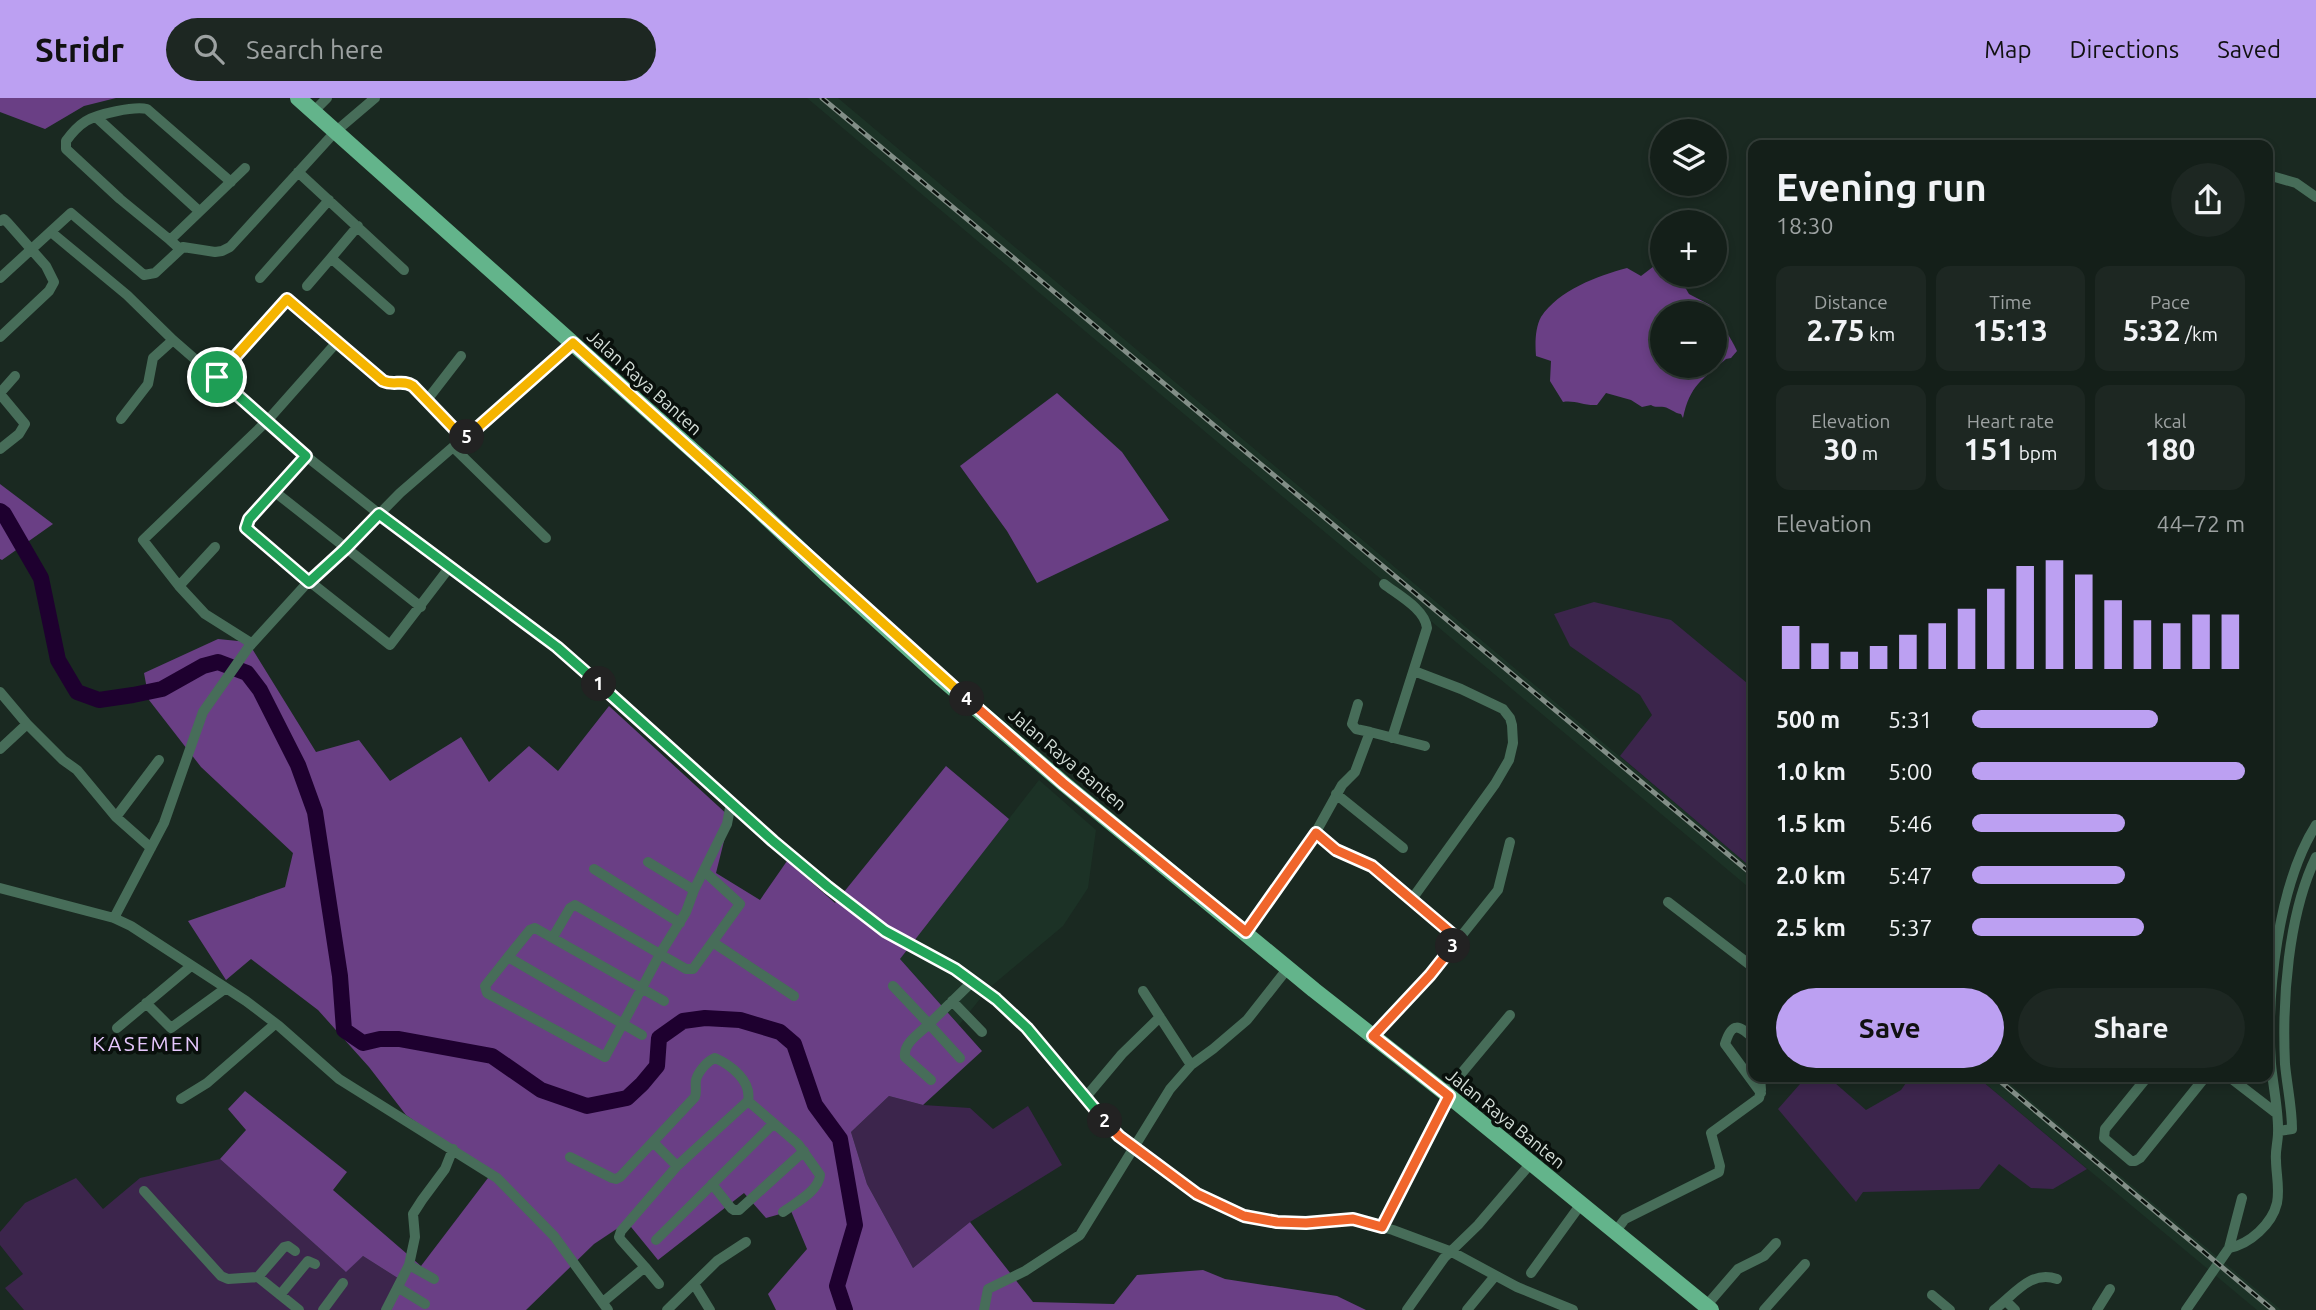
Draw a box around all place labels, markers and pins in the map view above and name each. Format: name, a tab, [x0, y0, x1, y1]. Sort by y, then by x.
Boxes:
pin	[187, 347, 247, 407]
pin: 5	[449, 420, 484, 454]
pin: 1	[582, 666, 616, 702]
pin: 4	[950, 682, 984, 716]
pin: 3	[1436, 928, 1470, 964]
pin: 2	[1088, 1104, 1122, 1138]

